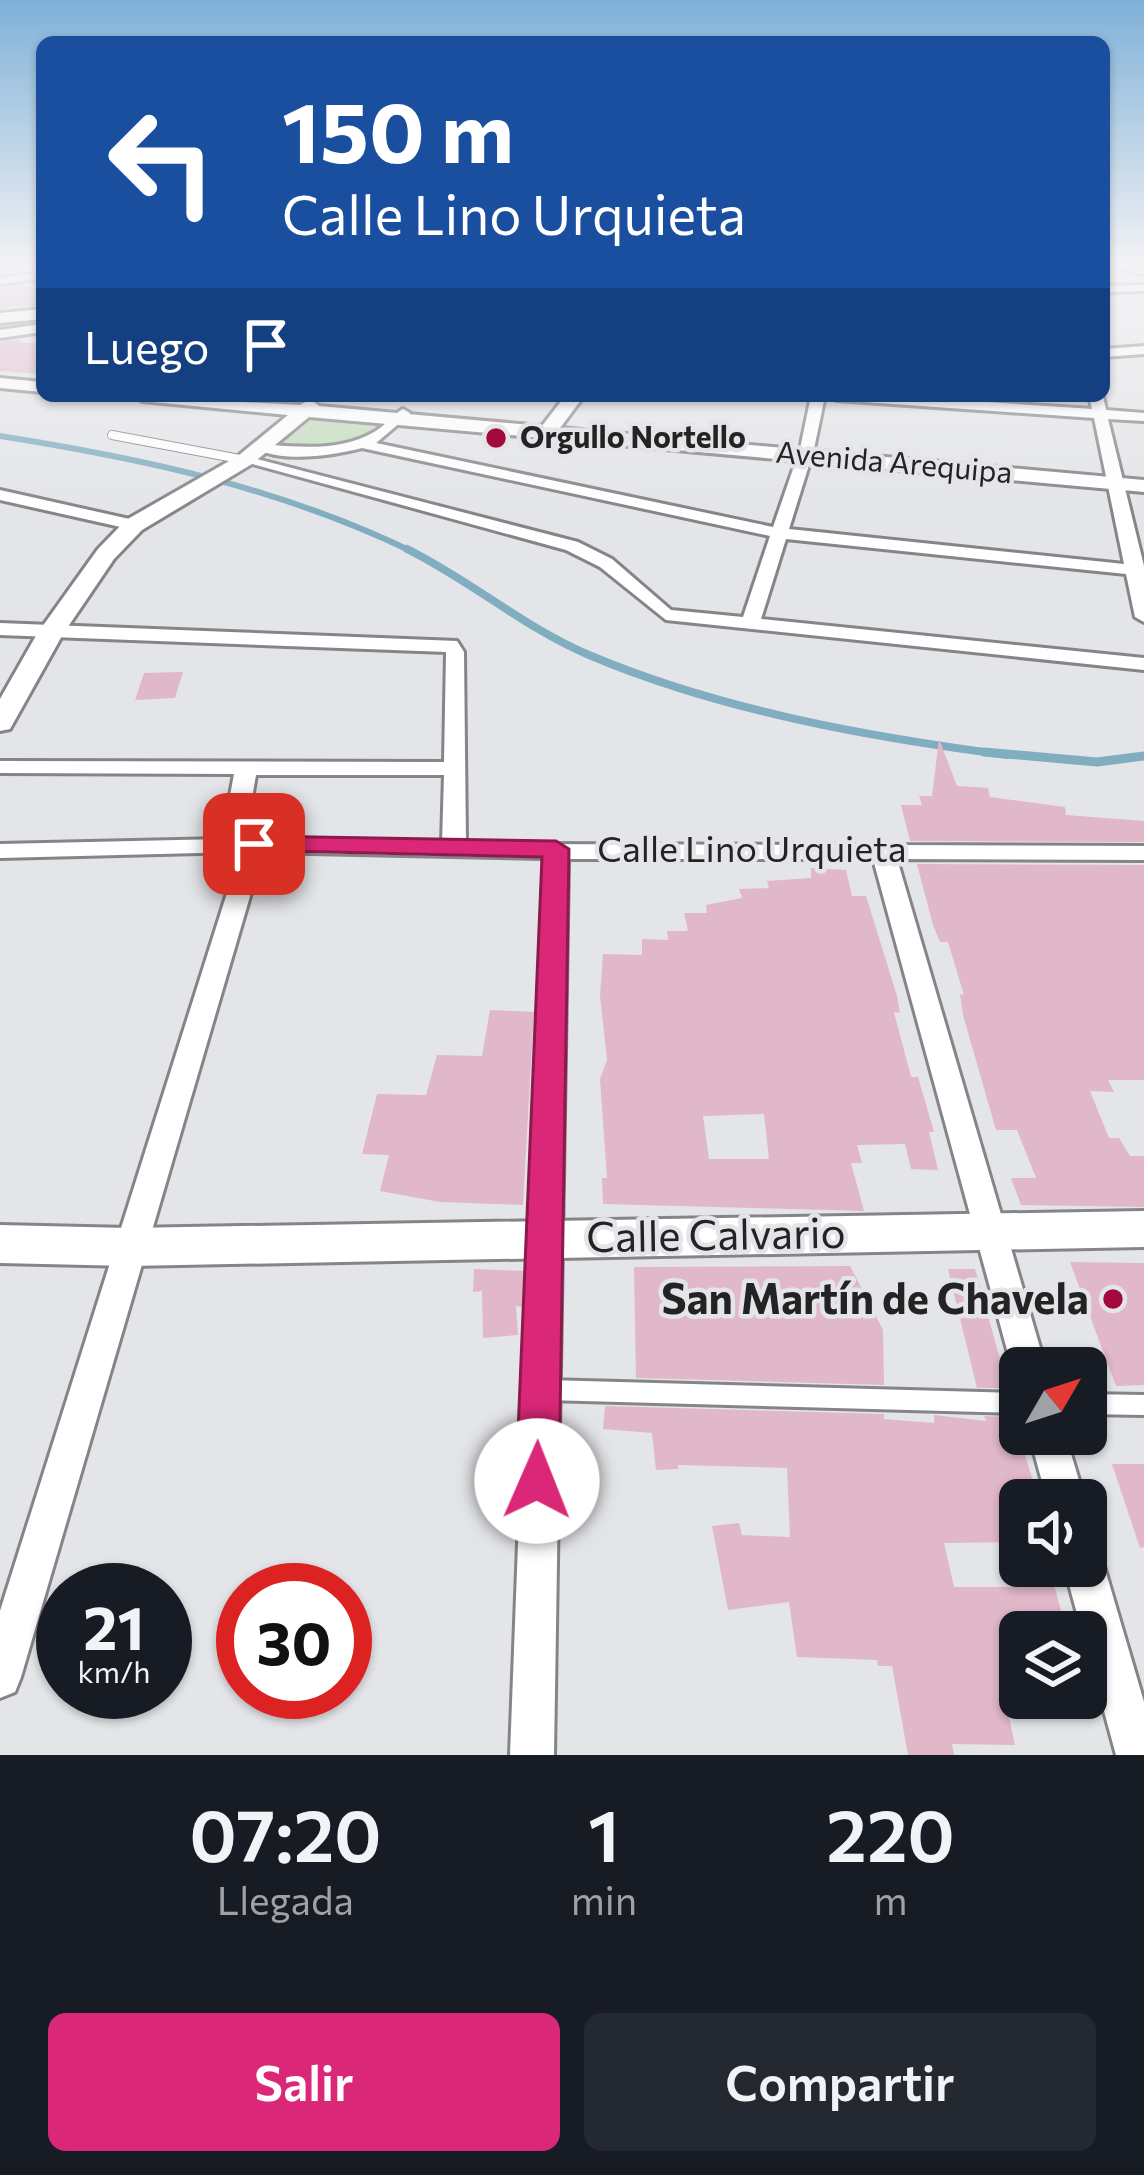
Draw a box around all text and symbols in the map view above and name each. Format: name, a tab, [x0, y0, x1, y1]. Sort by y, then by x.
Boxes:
text: 150 m	[282, 78, 514, 180]
icon: left	[84, 84, 240, 240]
text: Calle Lino Urquieta	[282, 180, 746, 246]
icon: arrive	[233, 312, 299, 378]
text: Luego	[84, 318, 209, 373]
place label: Orgullo Nortello	[520, 417, 746, 454]
marker: Orgullo Nortello	[483, 425, 509, 451]
street label: Avenida Arequipa	[774, 432, 1014, 489]
pin	[203, 793, 305, 895]
icon: arrive	[221, 811, 287, 877]
street label: Calle Lino Urquieta	[597, 825, 907, 869]
street label: Calle Calvario	[586, 1205, 846, 1261]
place label: San Martín de Chavela	[661, 1271, 1089, 1323]
marker: San Martín de Chavela	[1100, 1286, 1126, 1312]
north arrow	[999, 1347, 1107, 1455]
map controls	[999, 1347, 1107, 1719]
position arrow	[474, 1418, 600, 1544]
button: sound	[999, 1479, 1107, 1587]
speed limit sign: 30	[216, 1563, 372, 1719]
text: 21	[83, 1589, 145, 1662]
button: layers	[999, 1611, 1107, 1719]
text: km/h	[78, 1652, 150, 1689]
text: 07:20	[189, 1789, 381, 1877]
text: 1	[588, 1789, 620, 1877]
text: 220	[826, 1789, 955, 1877]
text: Llegada	[217, 1875, 354, 1923]
text: min	[571, 1875, 637, 1923]
text: m	[874, 1875, 908, 1923]
button: Salir	[48, 2013, 560, 2151]
button: Compartir	[584, 2013, 1096, 2151]

